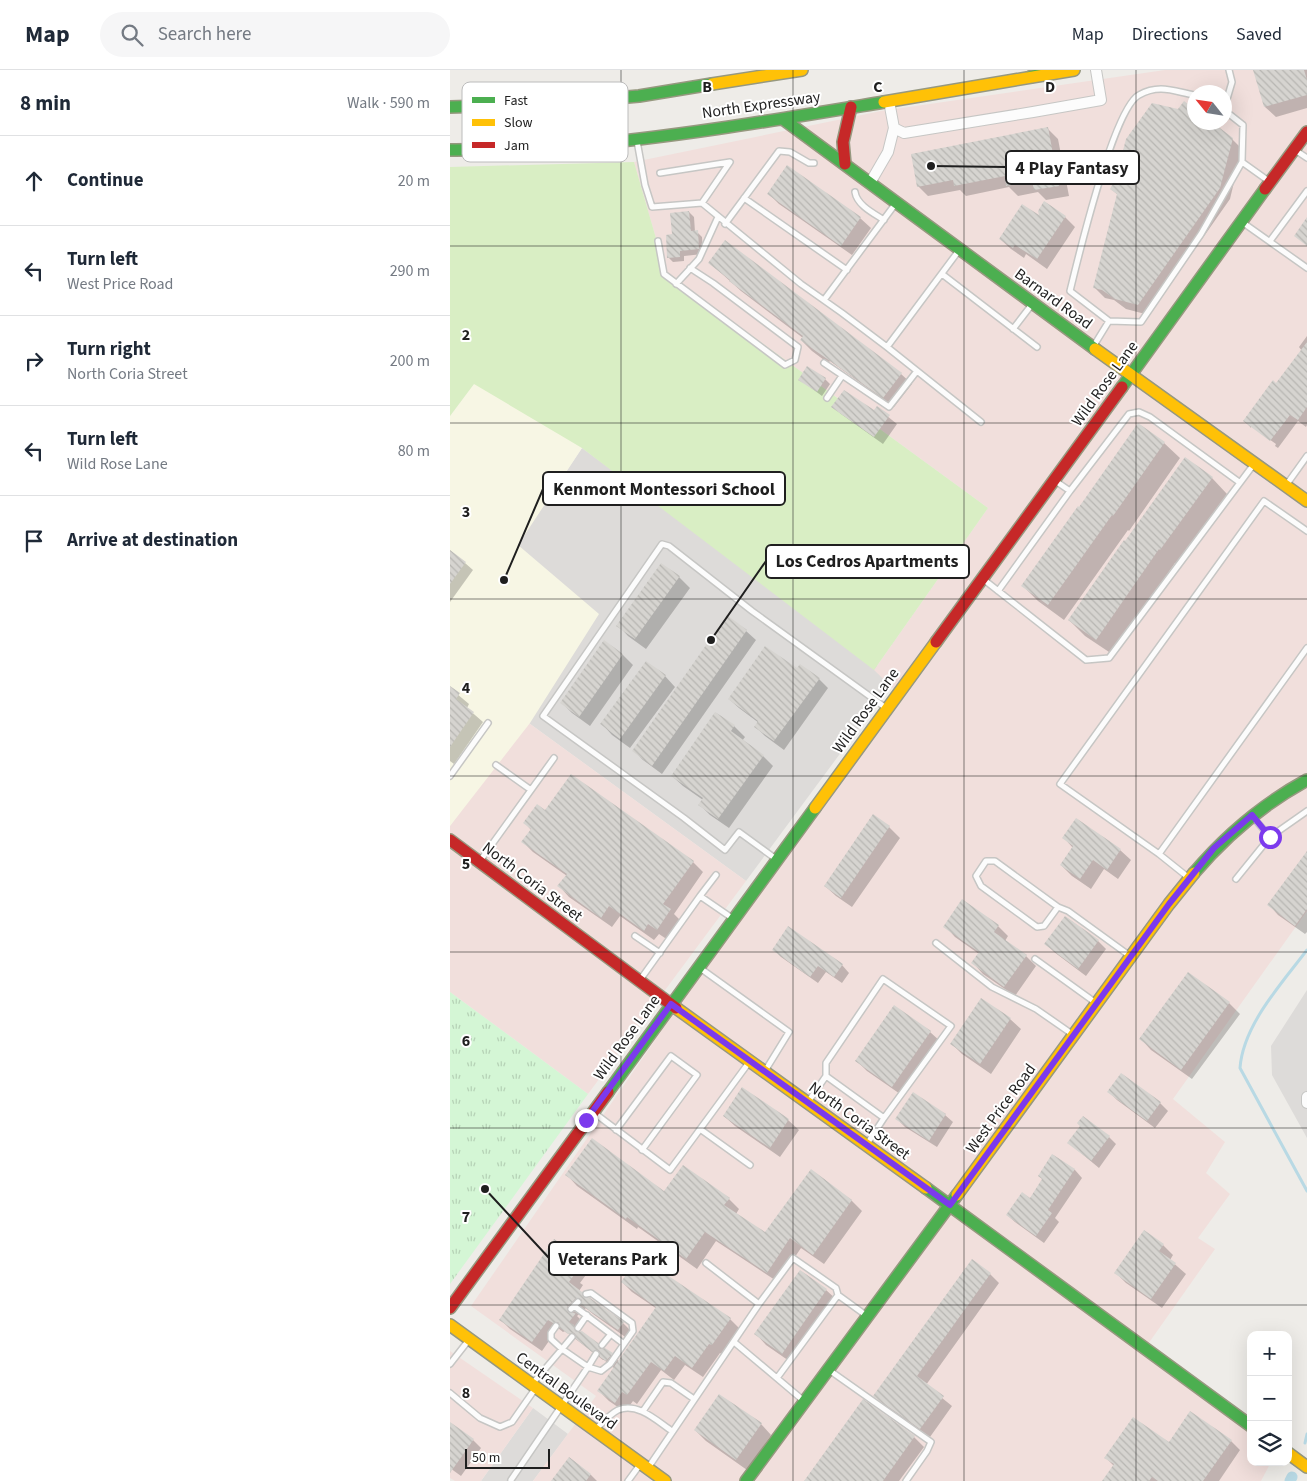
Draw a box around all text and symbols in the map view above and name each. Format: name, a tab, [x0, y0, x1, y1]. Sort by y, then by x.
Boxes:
search box	[100, 12, 450, 57]
text: Map	[25, 17, 70, 52]
icon: search	[118, 21, 146, 49]
text: Search here	[158, 21, 251, 48]
text: Map	[1072, 22, 1104, 47]
text: Directions	[1132, 22, 1208, 47]
text: Saved	[1236, 22, 1282, 47]
text: B	[702, 76, 712, 98]
text: C	[873, 76, 883, 98]
text: D	[1045, 76, 1055, 98]
legend	[462, 82, 628, 162]
north arrow	[1187, 85, 1232, 130]
street label: North Expressway	[700, 86, 822, 124]
text: 8 min	[20, 88, 71, 118]
text: Fast	[504, 91, 528, 111]
text: Walk · 590 m	[347, 92, 430, 114]
text: Slow	[504, 113, 533, 133]
text: Jam	[504, 136, 529, 156]
callout: 4 Play Fantasy	[1006, 151, 1139, 184]
text: 4 Play Fantasy	[1015, 156, 1129, 181]
icon: ahead	[20, 167, 48, 195]
text: Continue	[67, 167, 144, 194]
text: 20 m	[398, 170, 430, 192]
text: Turn left	[67, 246, 138, 273]
icon: left	[20, 257, 48, 285]
text: 290 m	[390, 260, 430, 282]
street label: Barnard Road	[1010, 263, 1097, 335]
text: West Price Road	[67, 273, 173, 295]
text: 2	[462, 324, 470, 346]
text: Turn right	[67, 336, 151, 363]
street label: Wild Rose Lane	[1066, 336, 1143, 431]
icon: right	[20, 347, 48, 375]
text: 200 m	[390, 350, 430, 372]
text: North Coria Street	[67, 363, 188, 385]
text: Turn left	[67, 426, 138, 453]
icon: left	[20, 437, 48, 465]
text: 80 m	[398, 440, 430, 462]
text: Wild Rose Lane	[67, 453, 168, 475]
callout: Kenmont Montessori School	[543, 472, 785, 505]
text: Kenmont Montessori School	[553, 477, 775, 502]
text: 3	[462, 501, 470, 523]
icon: arrive	[20, 527, 48, 555]
text: Arrive at destination	[67, 527, 238, 554]
callout: Los Cedros Apartments	[766, 545, 969, 578]
text: Los Cedros Apartments	[776, 549, 958, 574]
street label: Wild Rose Lane	[827, 663, 904, 758]
text: 4	[462, 677, 471, 699]
route start	[1259, 826, 1282, 849]
street label: North Coria Street	[478, 837, 588, 927]
text: 5	[462, 853, 470, 875]
street label: Wild Rose Lane	[588, 990, 665, 1085]
text: 6	[462, 1030, 470, 1052]
street label: West Price Road	[961, 1059, 1041, 1158]
street label: North Coria Street	[804, 1076, 915, 1165]
route end	[575, 1109, 598, 1132]
text: 7	[462, 1206, 470, 1228]
callout: Veterans Park	[549, 1242, 678, 1275]
text: Veterans Park	[557, 1247, 668, 1272]
map controls	[1247, 1331, 1292, 1466]
button: +	[1247, 1331, 1292, 1376]
street label: Central Boulevard	[511, 1347, 621, 1435]
button: −	[1247, 1376, 1292, 1421]
text: 8	[462, 1382, 470, 1404]
button: layers	[1247, 1421, 1292, 1466]
scale bar	[465, 1446, 550, 1469]
text: 50 m	[472, 1448, 500, 1468]

